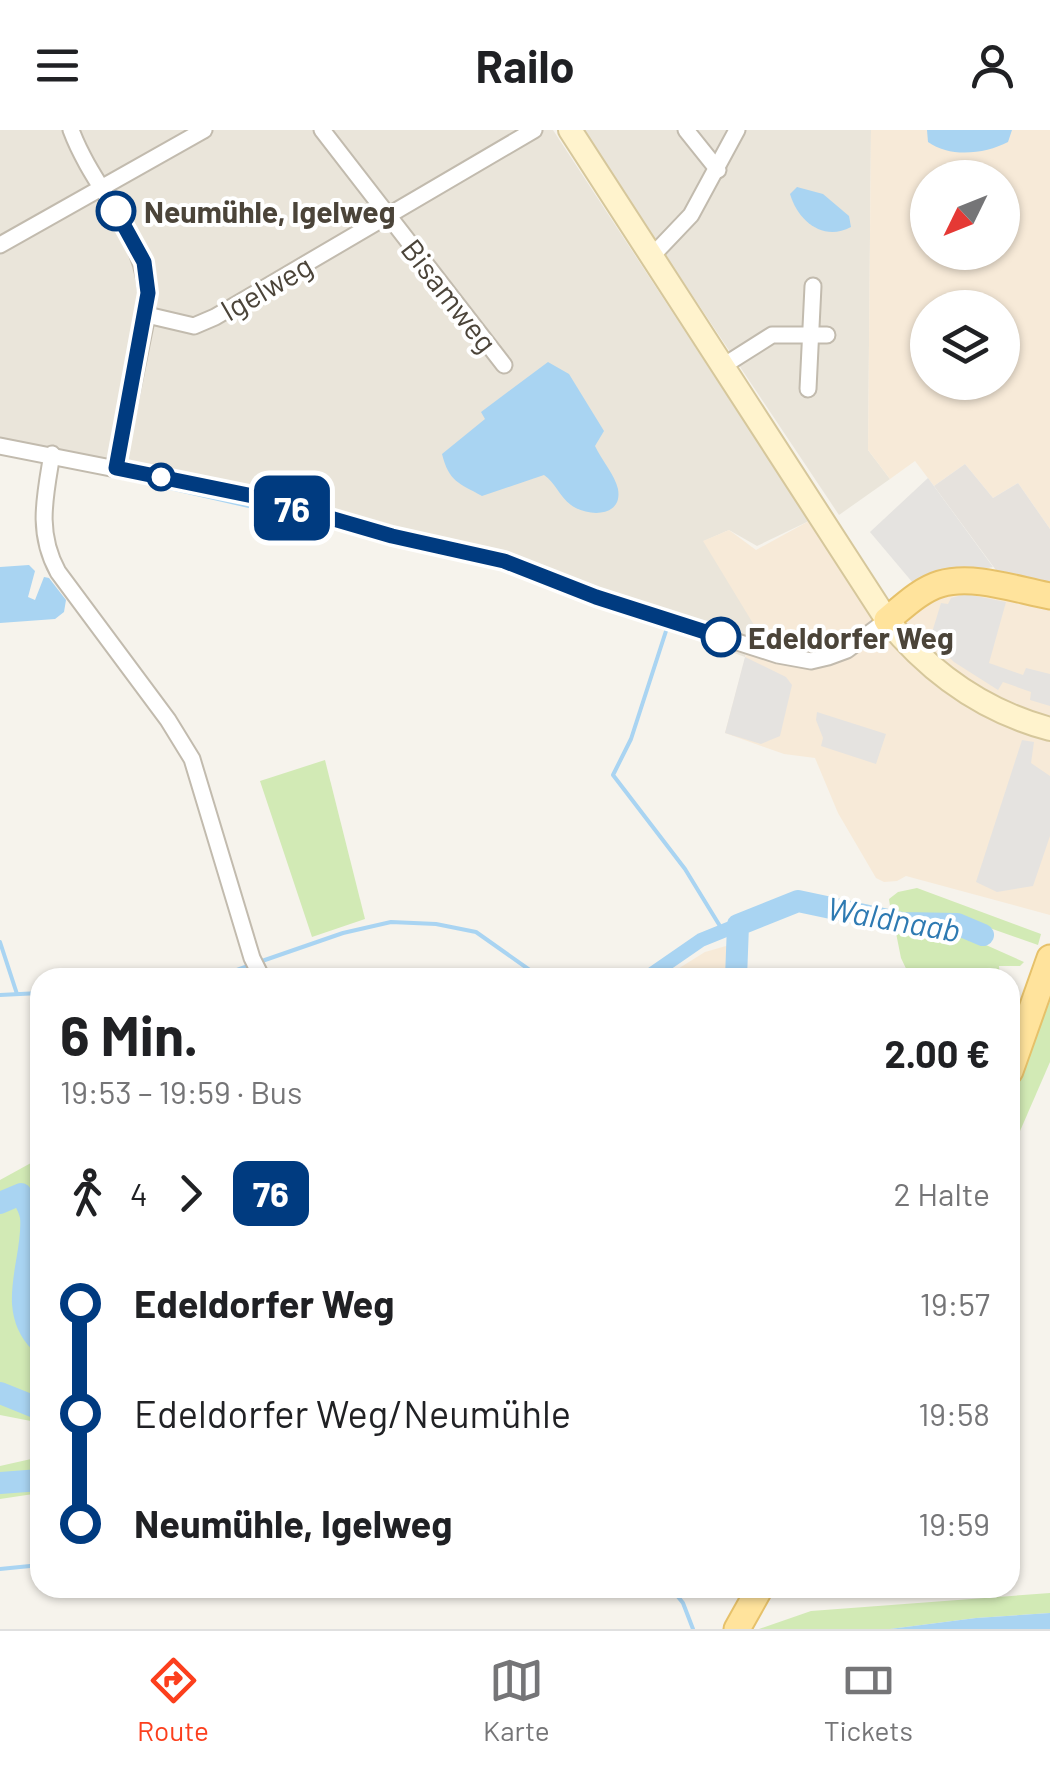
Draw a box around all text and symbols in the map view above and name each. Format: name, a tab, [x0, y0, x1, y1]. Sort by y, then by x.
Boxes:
icon: menu	[30, 38, 85, 93]
text: Railo	[476, 38, 574, 92]
icon: person	[965, 38, 1020, 93]
north arrow	[910, 160, 1020, 270]
map controls	[910, 160, 1020, 400]
marker: Neumühle, Igelweg	[97, 192, 135, 230]
place label: Neumühle, Igelweg	[144, 193, 395, 229]
street label: Bisamweg	[395, 231, 505, 359]
street label: Igelweg	[214, 246, 318, 328]
button: layers	[910, 290, 1020, 400]
unlabelled marker	[148, 464, 174, 490]
line badge: 76	[247, 476, 337, 540]
text: 76	[274, 487, 310, 529]
marker: Edeldorfer Weg	[702, 618, 740, 656]
place label: Edeldorfer Weg	[748, 619, 954, 655]
water label: Waldnaab	[824, 888, 964, 948]
text: 6 Min.	[60, 1001, 198, 1067]
text: 2.00 €	[884, 1030, 990, 1076]
text: 19:53 – 19:59 · Bus	[60, 1072, 302, 1110]
icon: walk	[60, 1166, 115, 1221]
icon: forward	[163, 1166, 218, 1221]
text: 76	[253, 1172, 289, 1214]
text: 4	[130, 1174, 148, 1212]
text: 2 Halte	[894, 1174, 990, 1212]
text: Edeldorfer Weg	[134, 1280, 394, 1326]
text: 19:57	[920, 1284, 990, 1322]
text: Edeldorfer Weg/Neumühle	[134, 1390, 571, 1436]
text: 19:58	[918, 1394, 990, 1432]
text: Neumühle, Igelweg	[134, 1500, 452, 1546]
text: 19:59	[918, 1504, 990, 1542]
tab: Route	[137, 1653, 209, 1747]
tab: Karte	[483, 1653, 550, 1747]
tab: Tickets	[824, 1653, 913, 1747]

